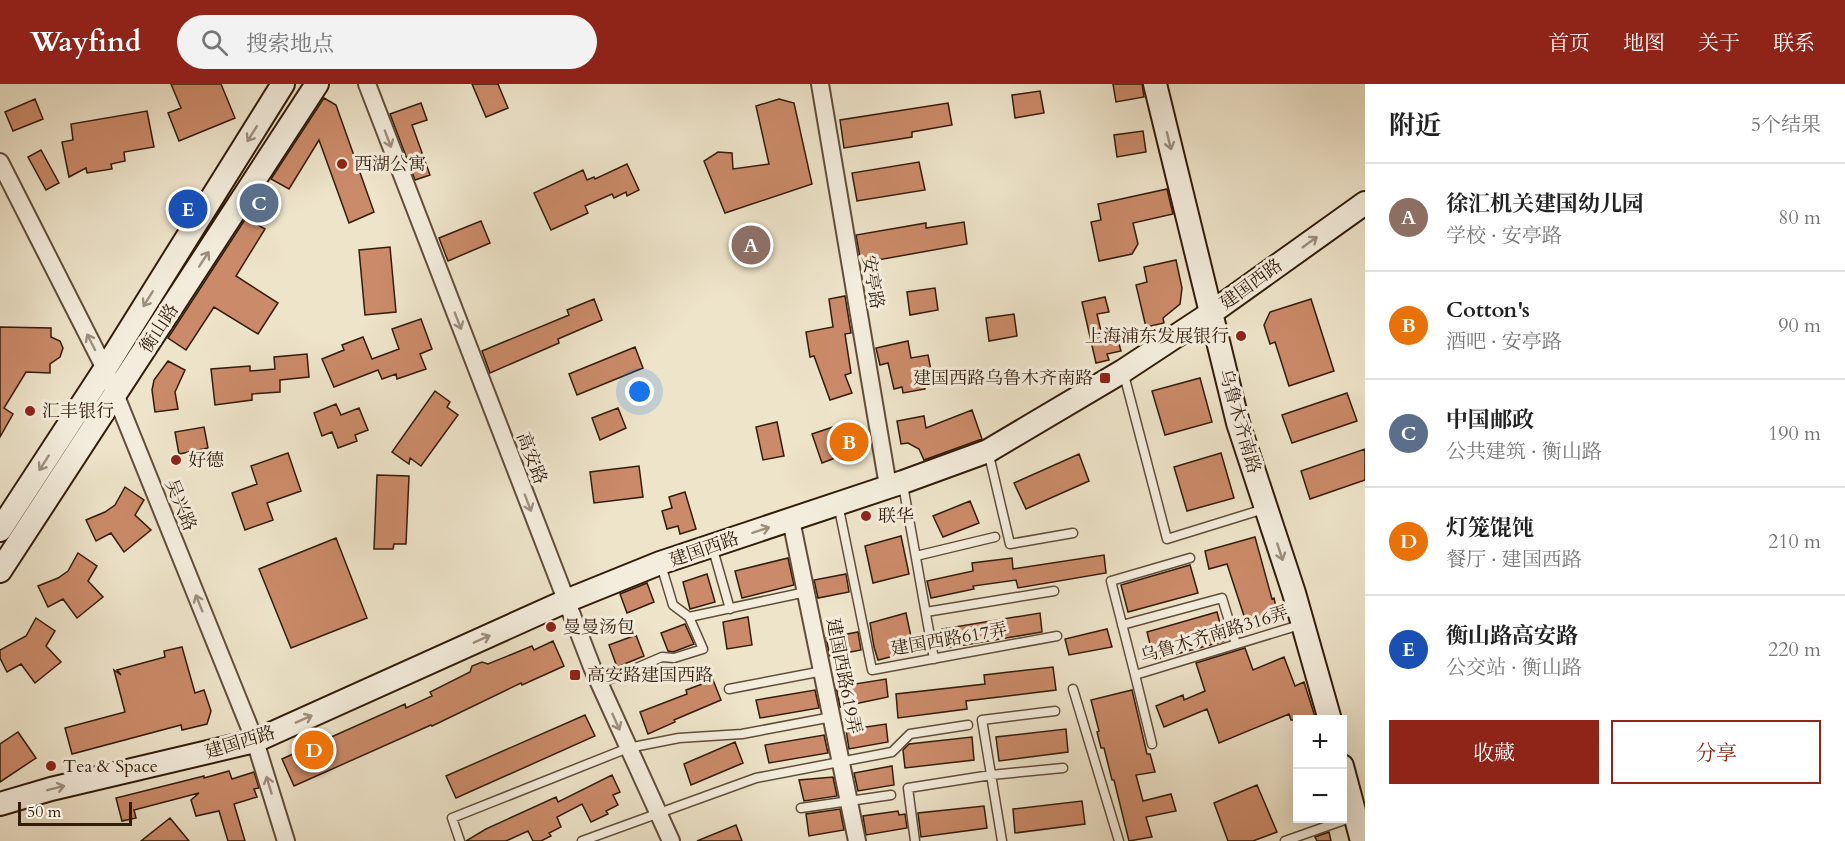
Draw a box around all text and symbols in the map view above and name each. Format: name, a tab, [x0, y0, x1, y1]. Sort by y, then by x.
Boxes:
search box	[177, 15, 597, 69]
text: Wayfind	[30, 23, 141, 61]
icon: search	[198, 26, 231, 59]
text: 搜索地点	[246, 29, 334, 59]
text: 首页	[1548, 29, 1590, 58]
text: 地图	[1623, 29, 1665, 58]
text: 关于	[1698, 29, 1740, 58]
text: 联系	[1773, 29, 1815, 58]
text: 附近	[1389, 108, 1441, 143]
text: 5个结果	[1751, 111, 1821, 138]
one-way arrow	[245, 125, 258, 142]
one-way arrow	[383, 129, 394, 147]
one-way arrow	[1163, 131, 1175, 150]
place label: 西湖公寓	[354, 152, 426, 177]
marker: 西湖公寓	[335, 157, 349, 171]
pin: C	[240, 180, 278, 226]
pin: E	[168, 186, 207, 232]
text: 徐汇机关建国幼儿园	[1446, 189, 1644, 219]
text: A	[1401, 204, 1416, 231]
text: 80 m	[1778, 204, 1821, 231]
pin: A	[732, 222, 771, 268]
text: 学校 · 安亭路	[1446, 222, 1562, 249]
one-way arrow	[1301, 236, 1317, 248]
one-way arrow	[199, 251, 211, 268]
street label: 安亭路	[856, 253, 890, 311]
street label: 建国西路	[1215, 253, 1288, 316]
one-way arrow	[142, 290, 154, 307]
text: Cotton's	[1446, 295, 1530, 325]
street label: 衡山路	[134, 299, 185, 358]
one-way arrow	[453, 311, 464, 329]
text: B	[1401, 312, 1416, 339]
text: 90 m	[1778, 312, 1821, 339]
place label: 上海浦东发展银行	[1085, 324, 1229, 349]
text: 酒吧 · 安亭路	[1446, 328, 1562, 355]
marker: 上海浦东发展银行	[1234, 329, 1248, 343]
one-way arrow	[85, 334, 97, 352]
place label: 建国西路乌鲁木齐南路	[913, 366, 1093, 391]
street label: 乌鲁木齐南路	[1213, 366, 1266, 476]
marker: 建国西路乌鲁木齐南路	[1098, 371, 1112, 385]
your location	[625, 377, 654, 406]
place label: 汇丰银行	[42, 399, 114, 424]
marker: 汇丰银行	[23, 404, 37, 418]
text: 中国邮政	[1446, 405, 1534, 435]
pin: B	[830, 420, 868, 464]
text: C	[1401, 420, 1416, 447]
text: 190 m	[1768, 420, 1821, 447]
street label: 高安路	[510, 428, 553, 488]
text: 公共建筑 · 衡山路	[1446, 438, 1602, 465]
place label: 好德	[188, 448, 224, 473]
marker: 好德	[169, 453, 183, 467]
one-way arrow	[37, 455, 50, 472]
street label: 吴兴路	[159, 475, 202, 535]
one-way arrow	[523, 493, 534, 511]
place label: 联华	[878, 504, 914, 529]
marker: 联华	[859, 509, 873, 523]
text: 灯笼馄饨	[1446, 513, 1534, 543]
one-way arrow	[751, 523, 770, 534]
street label: 建国西路	[666, 526, 742, 573]
text: D	[1400, 528, 1417, 555]
text: 210 m	[1768, 528, 1821, 555]
one-way arrow	[1276, 542, 1287, 561]
text: 餐厅 · 建国西路	[1446, 546, 1582, 573]
one-way arrow	[193, 594, 204, 613]
street label: 乌鲁木齐南路316弄	[1137, 600, 1291, 669]
place label: 曼曼汤包	[563, 615, 635, 640]
street label: 建国西路619弄	[820, 616, 867, 736]
street label: 建国西路617弄	[889, 617, 1009, 662]
marker: 曼曼汤包	[544, 620, 558, 634]
text: 衡山路高安路	[1446, 621, 1578, 651]
one-way arrow	[472, 632, 490, 644]
text: E	[1402, 636, 1415, 663]
text: 220 m	[1768, 636, 1821, 663]
text: 公交站 · 衡山路	[1446, 654, 1582, 681]
place label: 高安路建国西路	[587, 663, 713, 688]
marker: 高安路建国西路	[568, 668, 582, 682]
one-way arrow	[295, 713, 313, 724]
one-way arrow	[611, 713, 623, 731]
map controls	[1293, 715, 1347, 823]
button: +	[1293, 715, 1347, 769]
street label: 建国西路	[202, 720, 278, 765]
button: 收藏	[1389, 720, 1599, 784]
button: 分享	[1611, 720, 1821, 784]
pin: D	[294, 728, 334, 772]
place label: Tea & Space	[63, 754, 158, 779]
marker: Tea & Space	[44, 759, 58, 773]
button: −	[1293, 769, 1347, 823]
one-way arrow	[263, 776, 274, 795]
one-way arrow	[47, 782, 66, 794]
scale bar	[18, 799, 132, 826]
text: 50 m	[27, 801, 61, 823]

